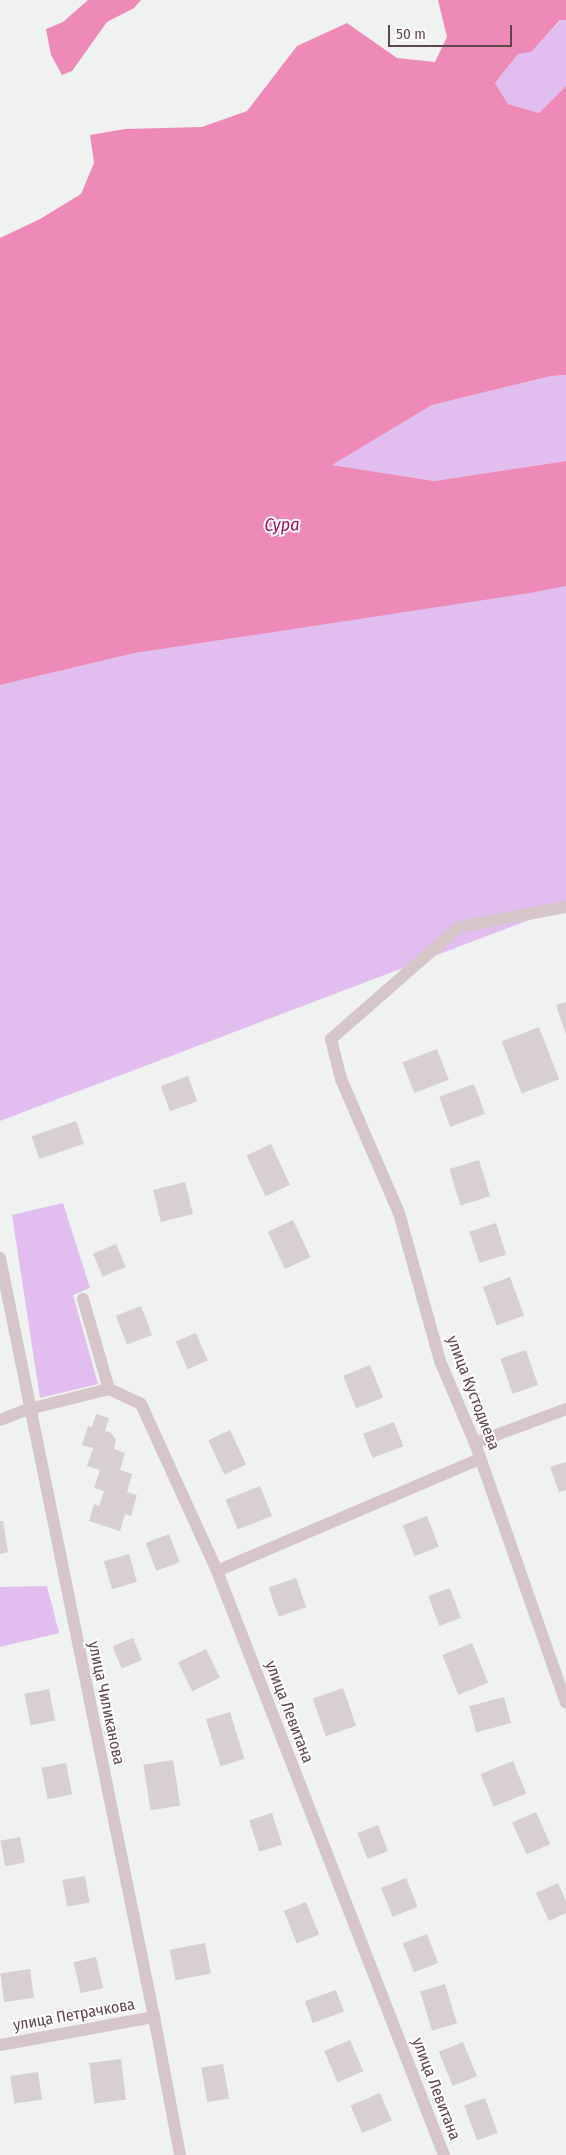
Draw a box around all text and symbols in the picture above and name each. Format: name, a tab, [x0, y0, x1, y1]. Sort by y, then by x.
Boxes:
scale bar	[391, 15, 515, 47]
text: 50 m	[396, 25, 426, 43]
water label: Сура	[264, 514, 300, 536]
street label: улица Кустодиева	[442, 1333, 504, 1453]
street label: улица Чиликанова	[84, 1639, 128, 1767]
street label: улица Левитана	[261, 1658, 317, 1766]
street label: улица Петрачкова	[12, 1995, 136, 2035]
street label: улица Левитана	[408, 2035, 464, 2143]

